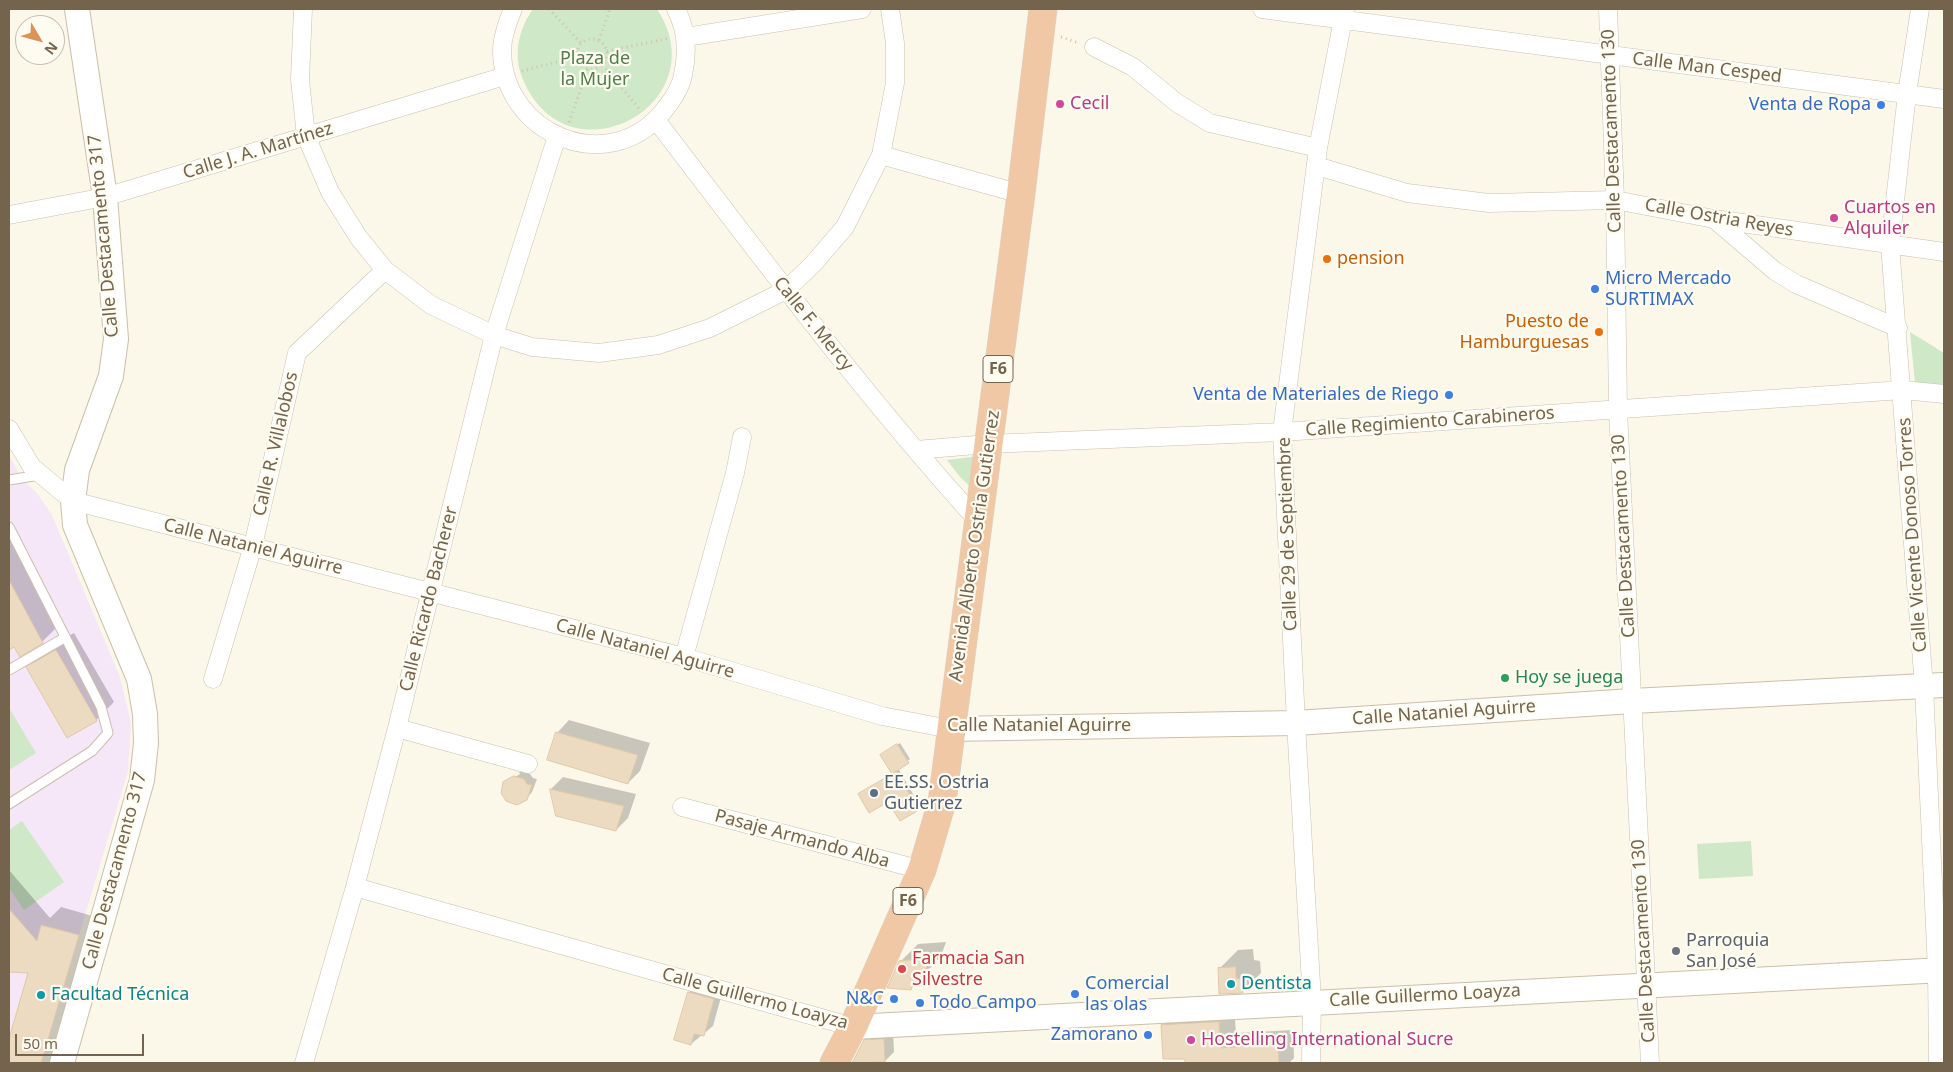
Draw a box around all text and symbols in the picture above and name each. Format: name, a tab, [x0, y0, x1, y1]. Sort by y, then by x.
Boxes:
north arrow	[15, 15, 65, 65]
street label: Calle Destacamento 130	[1598, 29, 1626, 233]
text: N	[41, 38, 63, 59]
park label: Plaza de la Mujer	[560, 48, 630, 90]
street label: Calle Man Cesped	[1631, 48, 1783, 88]
place label: Cecil	[1070, 93, 1109, 115]
place label: Venta de Ropa	[1749, 94, 1871, 116]
marker: Cecil	[1054, 98, 1066, 110]
marker: Venta de Ropa	[1875, 99, 1887, 111]
street label: Calle J. A. Martínez	[180, 118, 336, 184]
street label: Calle Destacamento 317	[84, 133, 124, 339]
street label: Calle Ostria Reyes	[1643, 194, 1795, 242]
place label: Cuartos en Alquiler	[1844, 197, 1936, 240]
marker: Cuartos en Alquiler	[1828, 212, 1840, 224]
place label: pension	[1337, 248, 1405, 270]
marker: pension	[1321, 253, 1333, 265]
place label: Micro Mercado SURTIMAX	[1605, 268, 1732, 310]
street label: Calle F. Mercy	[769, 273, 857, 375]
marker: Micro Mercado SURTIMAX	[1589, 283, 1601, 295]
place label: Puesto de Hamburguesas	[1460, 311, 1589, 354]
marker: Puesto de Hamburguesas	[1593, 326, 1605, 338]
road number: F6	[983, 356, 1013, 382]
street label: Calle R. Villalobos	[249, 370, 303, 518]
place label: Venta de Materiales de Riego	[1193, 384, 1439, 406]
marker: Venta de Materiales de Riego	[1443, 389, 1455, 401]
street label: Calle Regimiento Carabineros	[1305, 403, 1555, 441]
street label: Avenida Alberto Ostria Gutierrez	[945, 409, 1005, 683]
street label: Calle Vicente Donoso Torres	[1894, 417, 1932, 653]
street label: Calle Destacamento 130	[1608, 434, 1640, 638]
street label: Calle 29 de Septiembre	[1274, 437, 1302, 631]
street label: Calle Ricardo Bacherer	[396, 504, 462, 694]
street label: Calle Nataniel Aguirre	[161, 514, 345, 580]
street label: Calle Nataniel Aguirre	[553, 615, 737, 683]
place label: Hoy se juega	[1515, 667, 1623, 689]
marker: Hoy se juega	[1499, 672, 1511, 684]
street label: Calle Nataniel Aguirre	[1351, 696, 1537, 730]
street label: Calle Nataniel Aguirre	[947, 715, 1131, 737]
street label: Calle Destacamento 317	[78, 770, 152, 972]
place label: EE.SS. Ostria Gutierrez	[884, 772, 989, 814]
marker: EE.SS. Ostria Gutierrez	[868, 787, 880, 799]
street label: Pasaje Armando Alba	[712, 805, 892, 873]
street label: Calle Destacamento 130	[1628, 839, 1660, 1043]
road number: F6	[893, 888, 923, 914]
place label: Parroquia San José	[1686, 930, 1769, 972]
marker: Parroquia San José	[1670, 945, 1682, 957]
place label: Farmacia San Silvestre	[912, 948, 1025, 991]
marker: Farmacia San Silvestre	[896, 963, 908, 975]
street label: Calle Guillermo Loayza	[660, 964, 850, 1034]
place label: Comercial las olas	[1085, 973, 1169, 1016]
place label: Dentista	[1241, 973, 1312, 995]
marker: Dentista	[1225, 978, 1237, 990]
street label: Calle Guillermo Loayza	[1329, 980, 1521, 1012]
place label: Facultad Técnica	[51, 984, 189, 1006]
place label: N&C	[846, 988, 884, 1010]
marker: Comercial las olas	[1069, 988, 1081, 1000]
marker: Facultad Técnica	[35, 989, 47, 1001]
place label: Todo Campo	[930, 992, 1037, 1014]
marker: N&C	[888, 993, 900, 1005]
marker: Todo Campo	[914, 997, 926, 1009]
scale bar	[18, 1024, 146, 1056]
place label: Zamorano	[1051, 1024, 1138, 1046]
marker: Zamorano	[1142, 1029, 1154, 1041]
place label: Hostelling International Sucre	[1201, 1029, 1453, 1051]
text: 50 m	[23, 1033, 58, 1053]
marker: Hostelling International Sucre	[1185, 1034, 1197, 1046]

